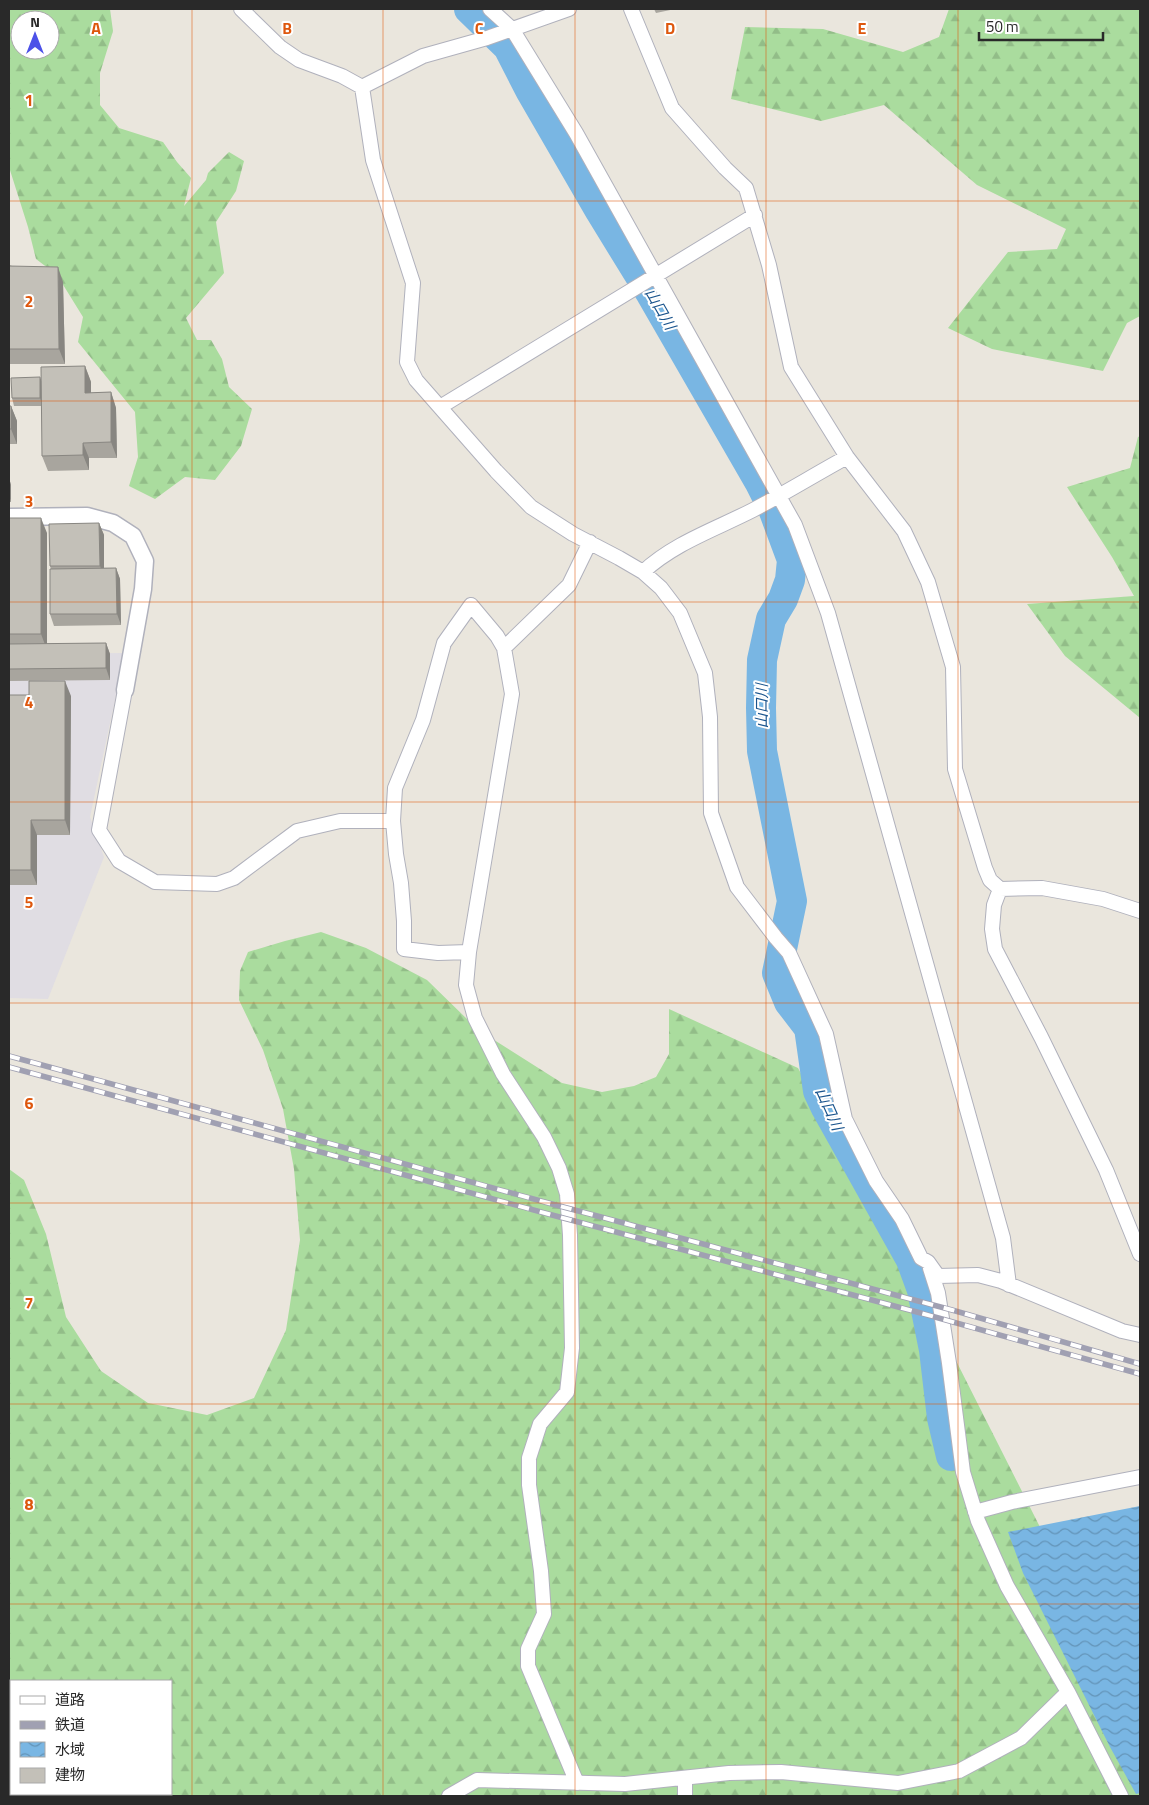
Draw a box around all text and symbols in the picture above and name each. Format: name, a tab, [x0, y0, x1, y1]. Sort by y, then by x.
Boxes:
north arrow	[10, 10, 60, 60]
scale bar	[979, 10, 1103, 42]
text: N	[30, 11, 40, 32]
text: 50 m	[986, 15, 1019, 38]
text: A	[91, 16, 101, 40]
text: B	[282, 16, 292, 40]
text: C	[475, 16, 484, 40]
text: D	[665, 16, 675, 40]
text: E	[858, 16, 867, 40]
text: 1	[25, 88, 33, 112]
water label: 山口川	[639, 284, 683, 336]
text: 2	[25, 289, 33, 313]
text: 3	[25, 489, 33, 513]
water label: 山口川	[750, 682, 773, 729]
text: 4	[25, 690, 34, 714]
text: 5	[25, 890, 34, 914]
water label: 山口川	[810, 1084, 850, 1136]
text: 6	[25, 1091, 34, 1115]
text: 7	[25, 1291, 33, 1315]
text: 8	[25, 1492, 34, 1516]
legend	[10, 1680, 172, 1795]
text: 道路	[55, 1688, 85, 1711]
text: 鉄道	[55, 1713, 85, 1736]
text: 水域	[55, 1738, 85, 1761]
text: 建物	[55, 1763, 85, 1786]

